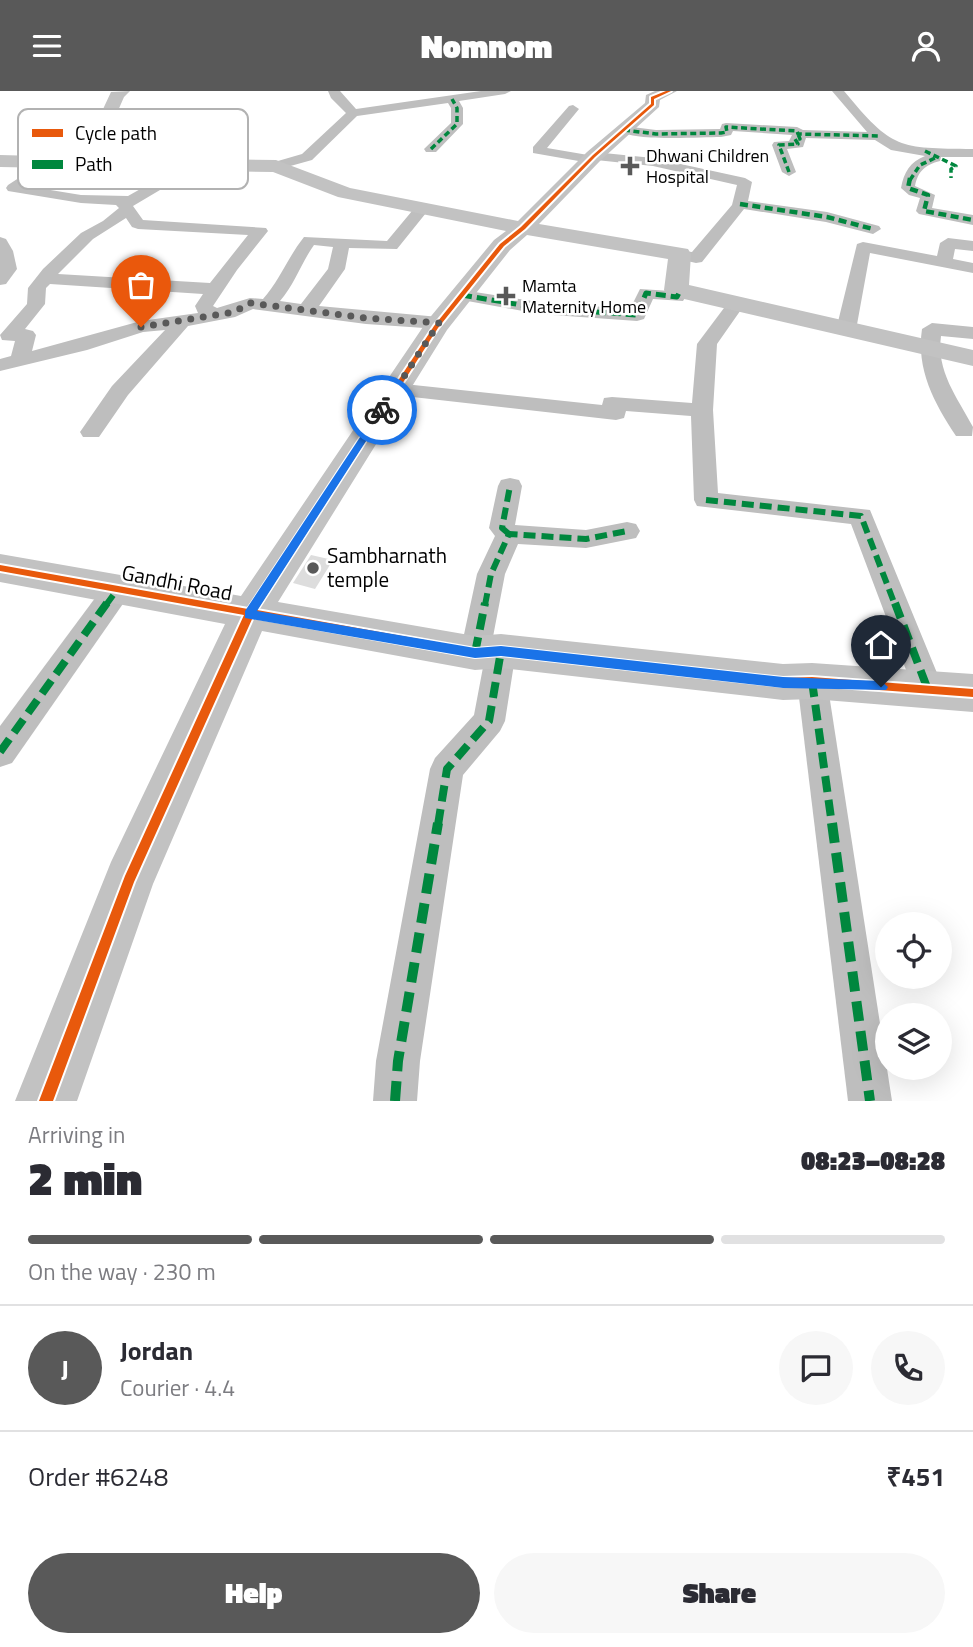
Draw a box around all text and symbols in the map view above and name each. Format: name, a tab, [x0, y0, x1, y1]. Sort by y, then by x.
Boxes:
text: Nomnom	[421, 22, 552, 70]
icon: menu	[28, 27, 66, 65]
icon: person	[907, 27, 945, 65]
legend	[18, 109, 248, 189]
text: Cycle path	[75, 118, 157, 147]
place label: Dhwani Children Hospital	[646, 142, 769, 190]
text: Path	[75, 149, 113, 178]
marker: Dhwani Children Hospital	[620, 156, 640, 176]
pin	[111, 255, 171, 327]
icon: bag	[122, 266, 160, 304]
place label: Mamta Maternity Home	[522, 272, 646, 320]
marker: Mamta Maternity Home	[496, 286, 516, 306]
courier	[347, 375, 417, 445]
icon: bike	[363, 391, 401, 429]
place label: Sambharnath temple	[327, 539, 447, 595]
street label: Gandhi Road	[119, 556, 235, 608]
marker: Sambharnath temple	[305, 560, 321, 576]
pin	[851, 615, 911, 687]
icon: home	[862, 626, 900, 664]
map controls	[875, 912, 952, 1080]
button: locate	[875, 912, 952, 989]
button: layers	[875, 1003, 952, 1080]
text: Arriving in	[28, 1117, 125, 1152]
text: 08:23–08:28	[801, 1141, 945, 1180]
text: 2 min	[28, 1143, 142, 1213]
text: On the way · 230 m	[28, 1254, 216, 1289]
text: Jordan	[120, 1331, 193, 1370]
button: chat	[779, 1331, 853, 1405]
button: phone	[871, 1331, 945, 1405]
text: J	[61, 1349, 69, 1388]
text: Courier · 4.4	[120, 1370, 235, 1405]
text: Order #6248	[28, 1457, 168, 1496]
text: ₹451	[886, 1457, 945, 1496]
button: Help	[28, 1553, 480, 1633]
button: Share	[494, 1553, 945, 1633]

